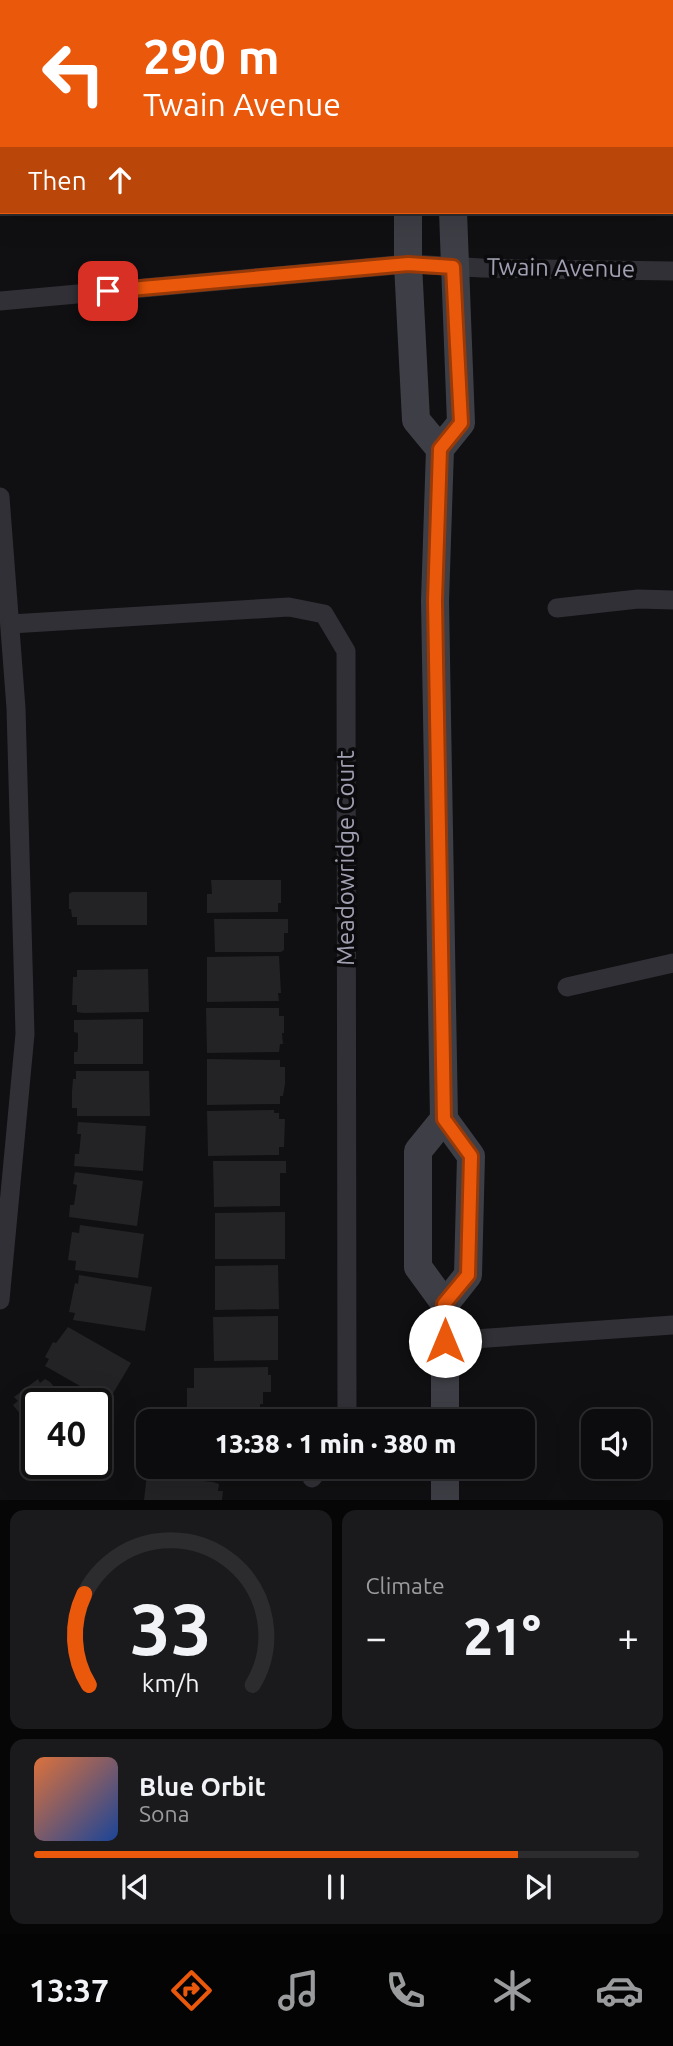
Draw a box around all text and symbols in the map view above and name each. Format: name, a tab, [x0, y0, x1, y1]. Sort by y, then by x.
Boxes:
icon: left	[28, 28, 119, 119]
text: 290 m	[143, 28, 280, 83]
text: Twain Avenue	[143, 86, 341, 122]
icon: ahead	[101, 161, 139, 199]
text: Then	[28, 166, 87, 195]
street label: Twain Avenue	[487, 253, 635, 282]
pin	[78, 261, 138, 321]
icon: arrive	[89, 272, 127, 310]
street label: Meadowridge Court	[332, 750, 359, 966]
position arrow	[408, 1304, 482, 1378]
speed limit sign: 40	[21, 1388, 112, 1479]
map controls	[581, 1409, 651, 1479]
button: sound	[581, 1409, 651, 1479]
text: 13:38 · 1 min · 380 m	[215, 1429, 456, 1458]
text: Climate	[366, 1573, 445, 1598]
text: 33	[130, 1588, 212, 1670]
text: 21°	[463, 1607, 541, 1665]
text: −	[366, 1616, 387, 1658]
text: +	[618, 1616, 639, 1658]
text: km/h	[142, 1669, 200, 1697]
text: Blue Orbit	[139, 1772, 266, 1801]
text: Sona	[139, 1801, 189, 1826]
icon: previous	[116, 1868, 154, 1906]
icon: pause	[317, 1868, 355, 1906]
icon: next	[519, 1868, 557, 1906]
icon: directions	[167, 1966, 216, 2015]
icon: music	[274, 1966, 323, 2015]
icon: phone	[381, 1966, 430, 2015]
icon: climate	[488, 1966, 537, 2015]
icon: car	[595, 1966, 644, 2015]
text: 13:37	[29, 1972, 109, 2008]

